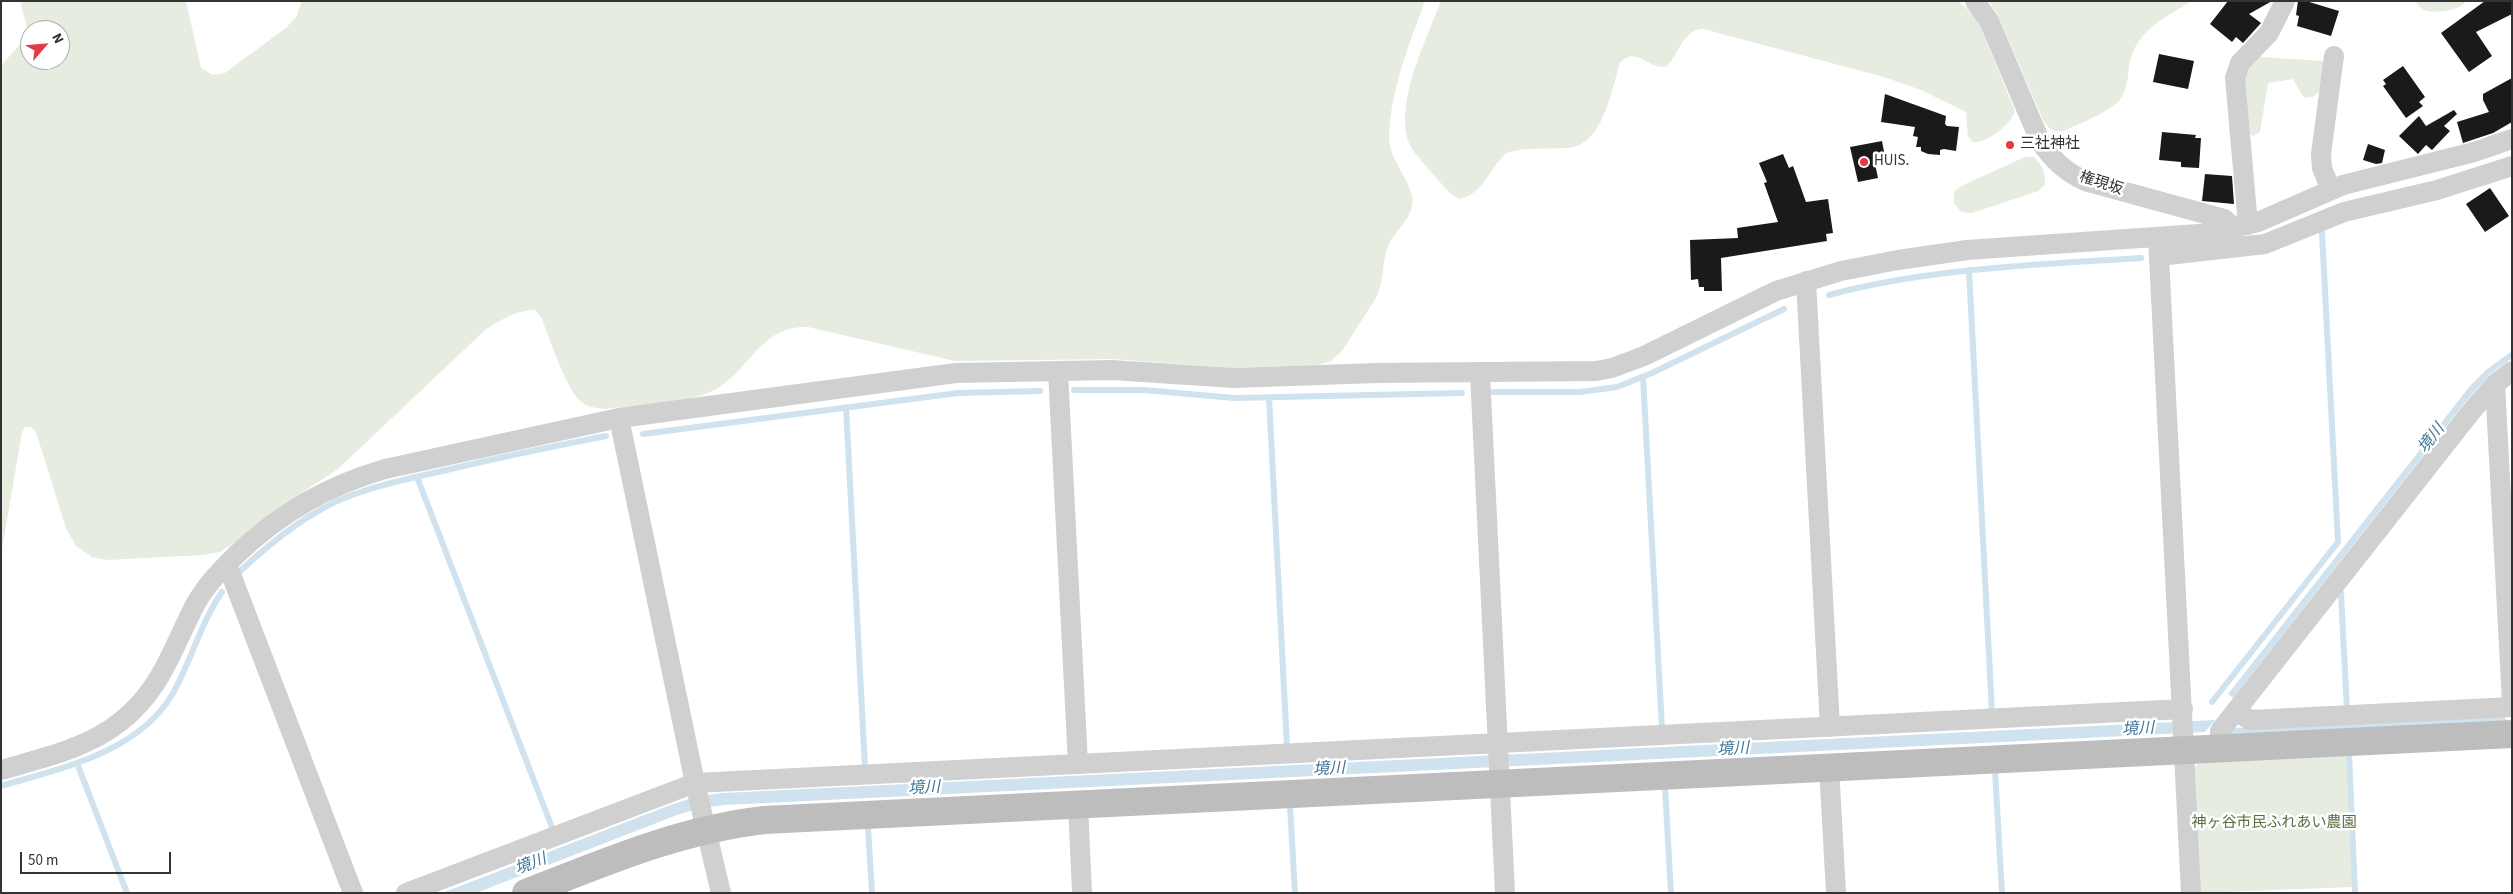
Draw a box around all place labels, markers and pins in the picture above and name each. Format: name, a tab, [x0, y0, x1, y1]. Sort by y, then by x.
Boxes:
place label: 三社神社	[2020, 136, 2080, 154]
marker: 三社神社	[2004, 139, 2016, 151]
place label: HUIS.	[1874, 153, 1909, 171]
marker: HUIS.	[1858, 156, 1870, 168]

